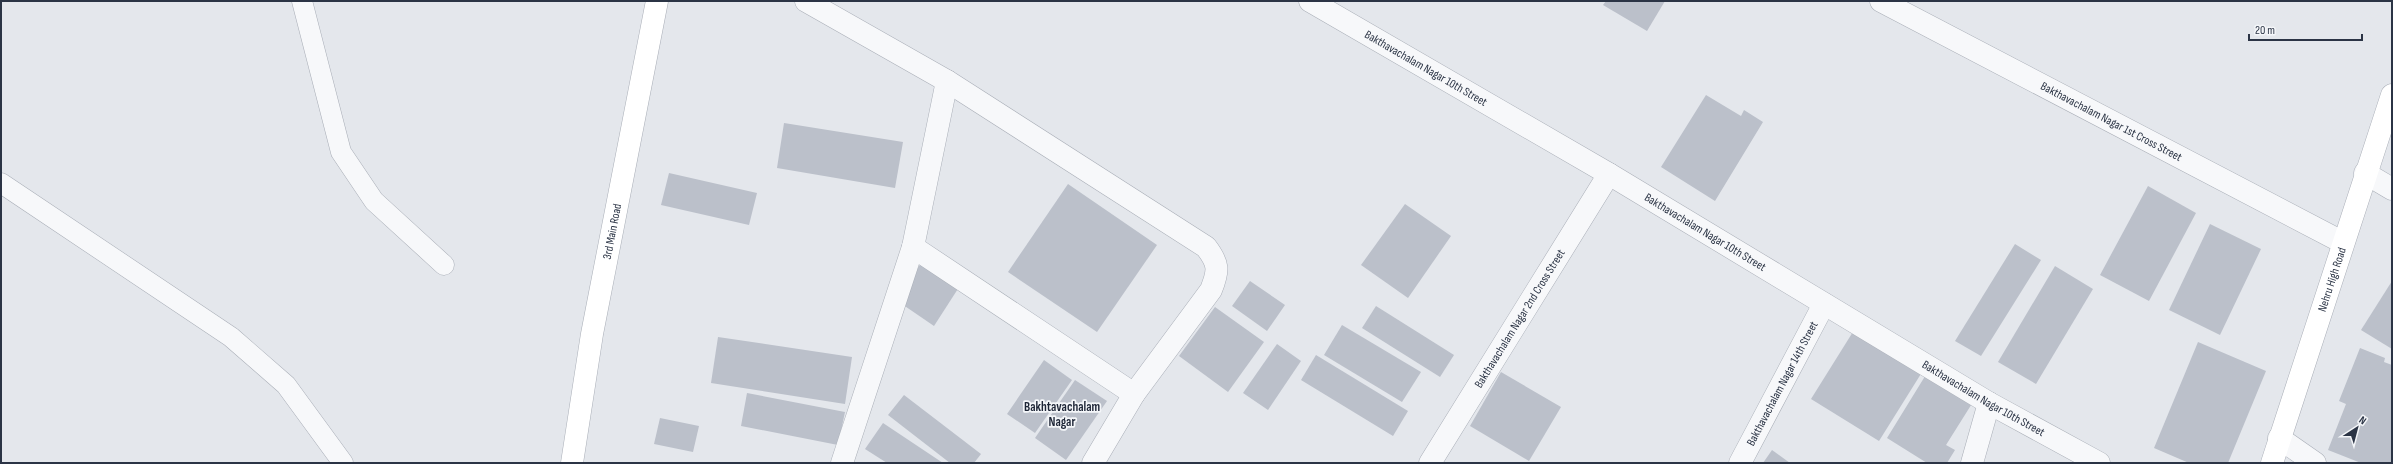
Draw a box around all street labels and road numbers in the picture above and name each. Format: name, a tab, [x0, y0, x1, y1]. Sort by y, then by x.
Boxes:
street label: Bakthavachalam Nagar 10th Street	[1362, 27, 1490, 110]
street label: Bakthavachalam Nagar 1st Cross Street	[2038, 78, 2185, 165]
street label: Bakthavachalam Nagar 10th Street	[1642, 190, 1769, 275]
street label: 3rd Main Road	[599, 202, 625, 261]
street label: Nehru High Road	[2314, 245, 2349, 314]
street label: Bakthavachalam Nagar 2nd Cross Street	[1471, 246, 1568, 391]
street label: Bakthavachalam Nagar 14th Street	[1743, 318, 1821, 448]
street label: Bakthavachalam Nagar 10th Street	[1919, 357, 2048, 440]

